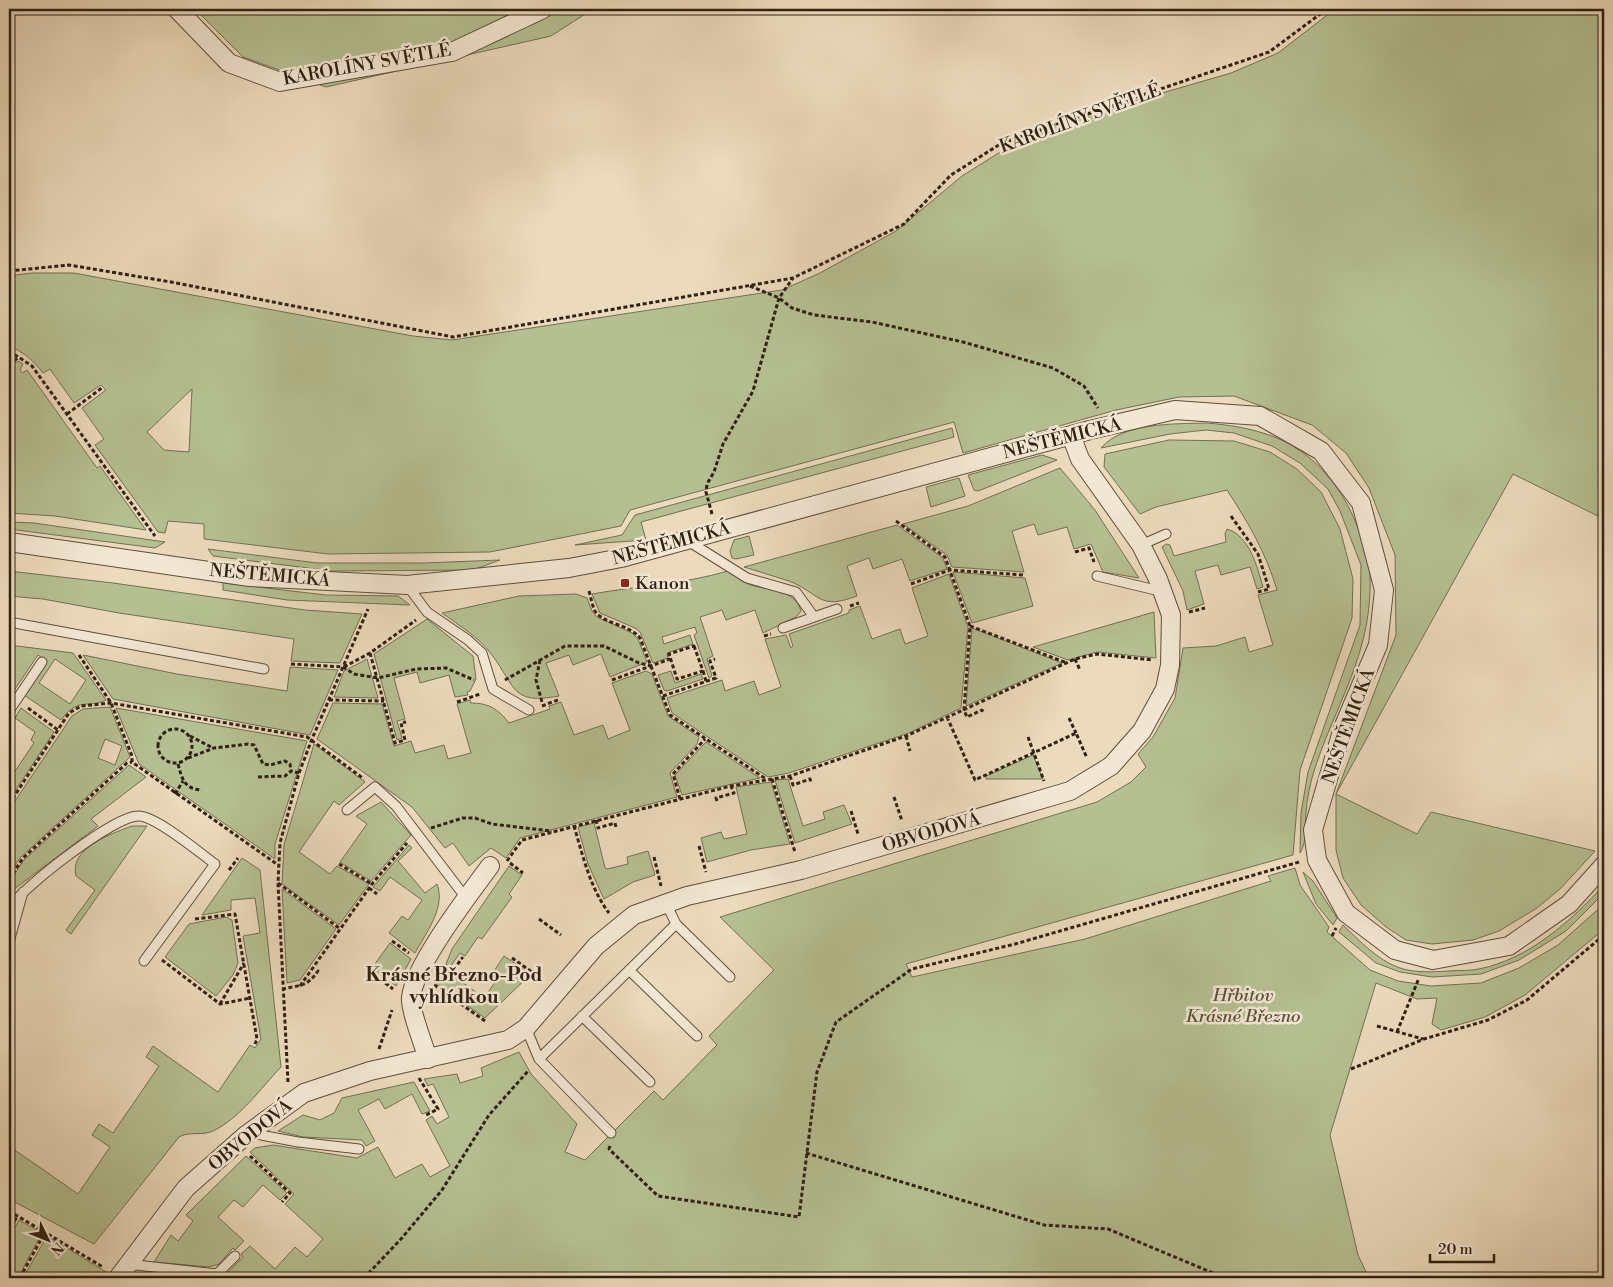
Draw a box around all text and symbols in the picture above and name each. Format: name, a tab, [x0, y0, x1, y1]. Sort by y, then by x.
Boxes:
street label: KAROLÍNY SVĚTLÉ	[281, 38, 453, 91]
street label: KAROLÍNY SVĚTLÉ	[996, 79, 1164, 158]
street label: NEŠTĚMICKÁ	[1000, 413, 1124, 464]
street label: NEŠTĚMICKÁ	[610, 517, 733, 570]
street label: NEŠTĚMICKÁ	[209, 559, 332, 592]
place label: Kanon	[635, 572, 690, 595]
marker: Kanon	[619, 577, 631, 589]
street label: NEŠTĚMICKÁ	[1317, 665, 1380, 787]
street label: OBVODOVÁ	[879, 807, 984, 857]
district label: Krásné Březno-Pod vyhlídkou	[366, 963, 542, 1009]
park label: Hřbitov Krásné Březno	[1186, 984, 1300, 1028]
street label: OBVODOVÁ	[204, 1094, 297, 1176]
north arrow	[22, 1214, 72, 1264]
scale bar	[1430, 1232, 1494, 1264]
text: N	[46, 1238, 67, 1258]
text: 20 m	[1438, 1240, 1473, 1259]

